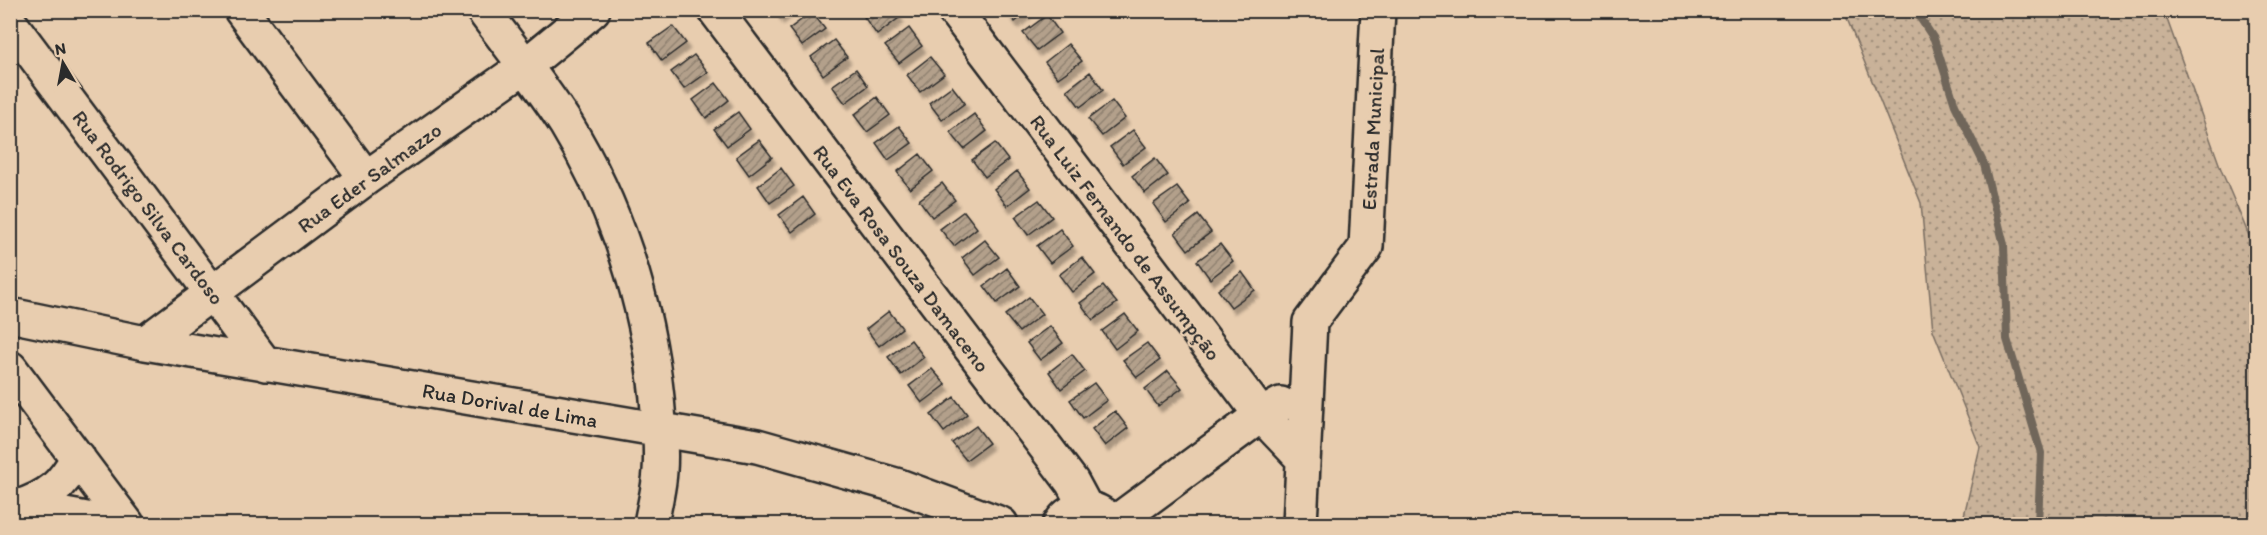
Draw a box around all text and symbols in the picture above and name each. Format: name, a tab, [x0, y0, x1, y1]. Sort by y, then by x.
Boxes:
north arrow	[33, 33, 93, 93]
text: N	[54, 38, 67, 59]
street label: Estrada Municipal	[1355, 47, 1389, 211]
street label: Rua Rodrigo Silva Cardoso	[68, 105, 230, 309]
street label: Rua Luiz Fernando de Assumpção	[1025, 109, 1227, 365]
street label: Rua Eder Salmazzo	[292, 116, 446, 238]
street label: Rua Eva Rosa Souza Damaceno	[808, 139, 996, 377]
street label: Rua Dorival de Lima	[420, 377, 600, 433]

